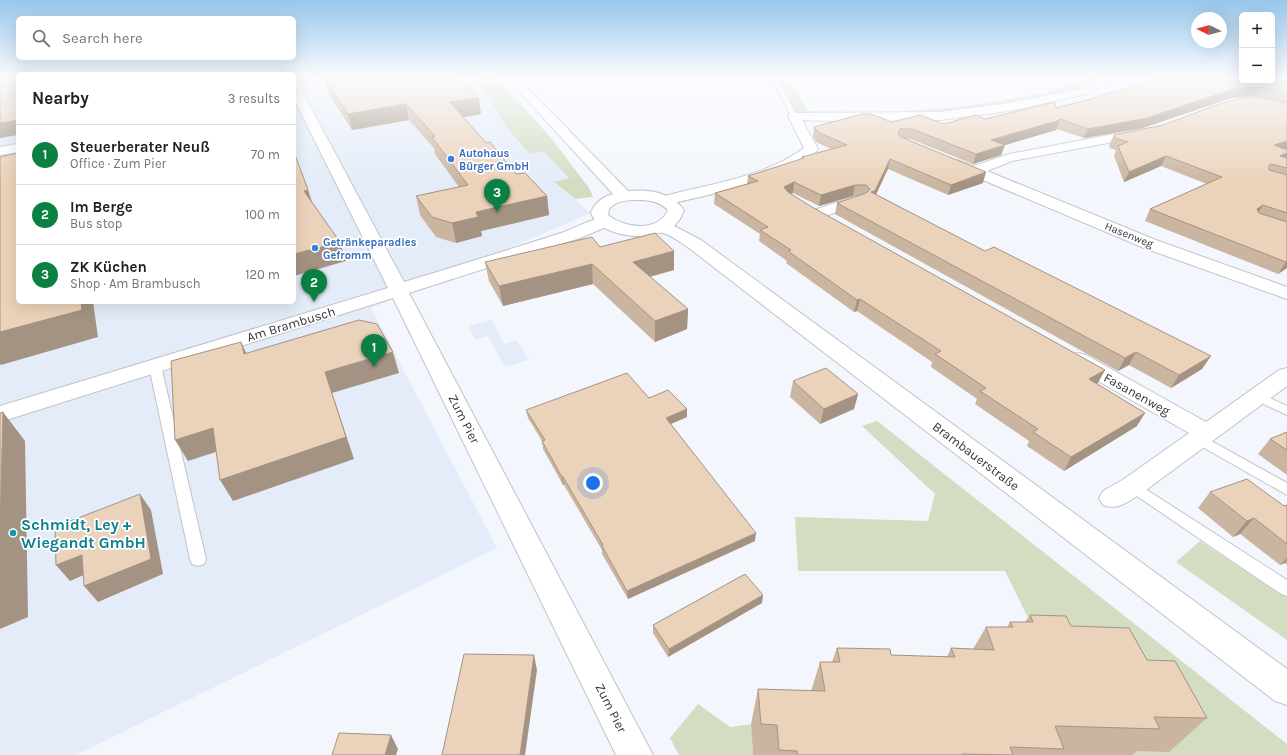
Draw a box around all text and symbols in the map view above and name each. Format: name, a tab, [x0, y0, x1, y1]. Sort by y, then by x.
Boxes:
north arrow	[1191, 12, 1227, 48]
map controls	[1239, 12, 1275, 84]
button: +	[1239, 12, 1275, 48]
search box	[16, 16, 296, 60]
icon: search	[30, 27, 52, 49]
text: Search here	[62, 29, 143, 47]
button: −	[1239, 48, 1275, 84]
text: Nearby	[32, 88, 89, 108]
text: 3 results	[228, 91, 280, 106]
text: Steuerberater Neuß	[70, 138, 210, 156]
text: 1	[43, 147, 47, 162]
text: 70 m	[251, 147, 280, 162]
place label: Autohaus Bürger GmbH	[459, 147, 529, 173]
marker: Autohaus Bürger GmbH	[446, 154, 456, 164]
text: Office · Zum Pier	[70, 156, 166, 171]
pin: 3	[484, 179, 510, 212]
text: Im Berge	[70, 198, 133, 216]
text: 2	[41, 207, 49, 222]
text: 100 m	[245, 207, 280, 222]
text: Bus stop	[70, 216, 122, 231]
street label: Hasenweg	[1103, 219, 1156, 251]
place label: Getränkeparadies Gefromm	[323, 236, 417, 262]
marker: Getränkeparadies Gefromm	[310, 243, 320, 253]
text: ZK Küchen	[70, 258, 147, 276]
text: 3	[41, 267, 49, 282]
text: 120 m	[245, 267, 280, 282]
pin: 2	[301, 269, 327, 302]
text: Shop · Am Brambusch	[70, 276, 201, 291]
street label: Am Brambusch	[245, 303, 337, 345]
pin: 1	[361, 334, 387, 367]
street label: Fasanenweg	[1101, 370, 1173, 419]
street label: Zum Pier	[445, 392, 483, 446]
street label: Brambauerstraße	[930, 419, 1022, 494]
your location	[583, 473, 603, 493]
place label: Schmidt, Ley + Wiegandt GmbH	[21, 515, 146, 552]
marker: Schmidt, Ley + Wiegandt GmbH	[8, 528, 18, 538]
street label: Zum Pier	[592, 681, 630, 735]

